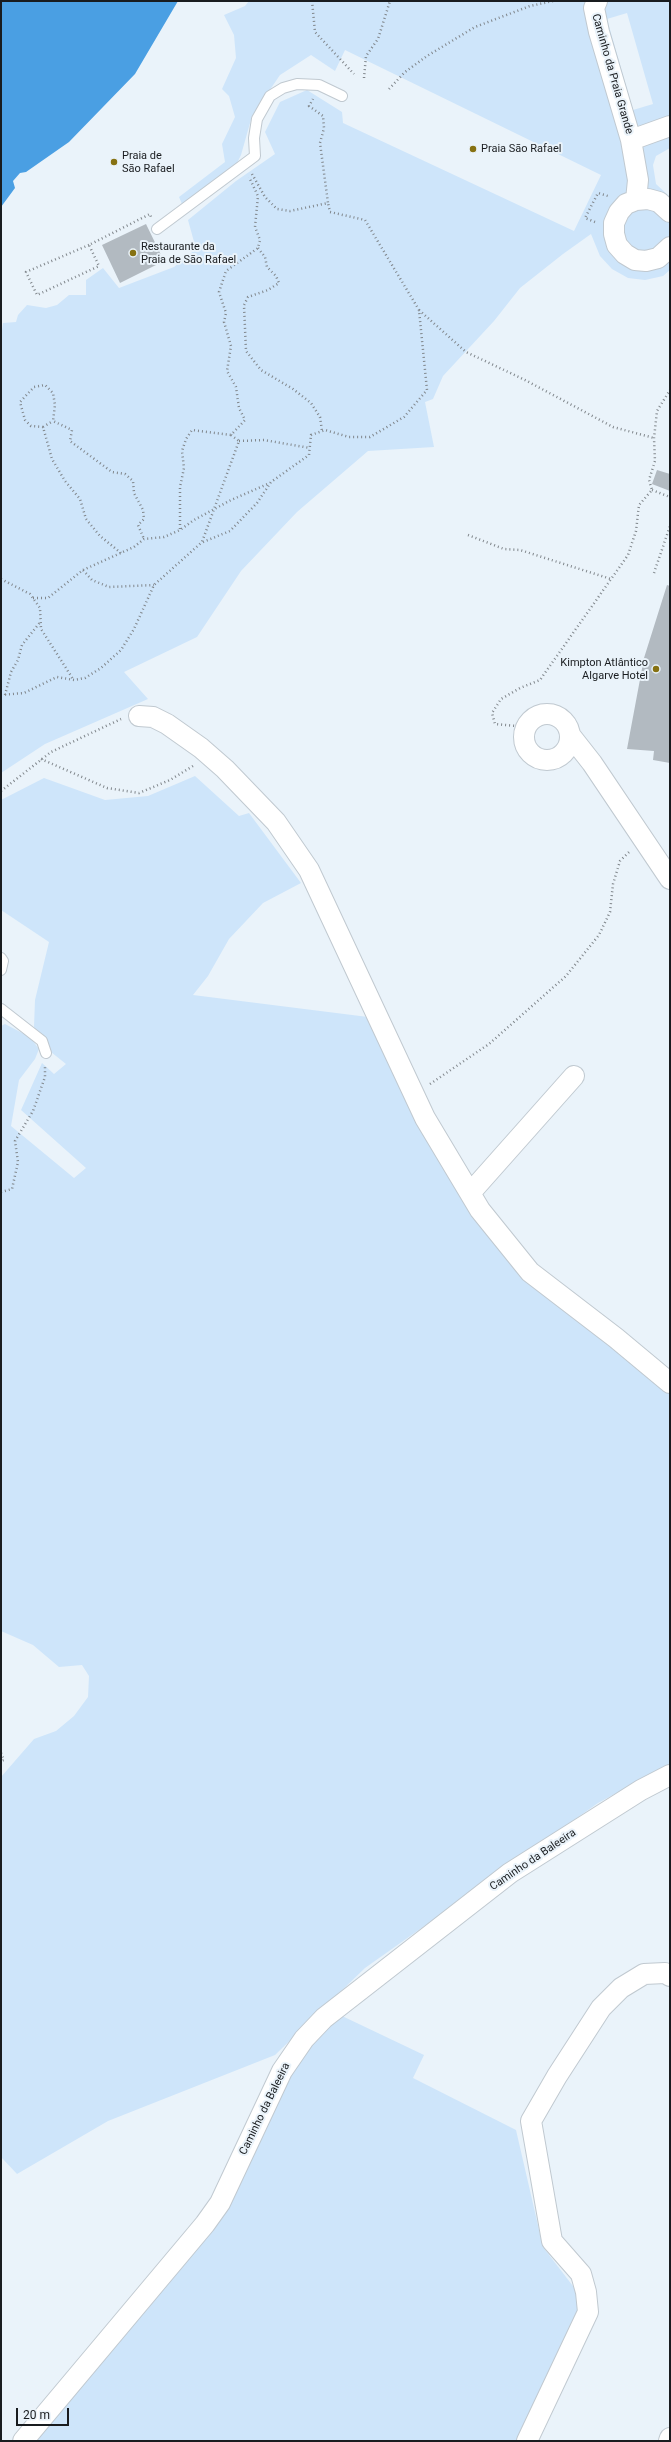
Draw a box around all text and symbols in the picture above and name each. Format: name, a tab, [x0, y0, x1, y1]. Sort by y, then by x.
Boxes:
street label: Caminho da Praia Grande	[589, 12, 635, 136]
place label: Praia São Rafael	[481, 142, 561, 156]
marker: Praia São Rafael	[468, 144, 478, 154]
place label: Praia de São Rafael	[122, 149, 175, 175]
marker: Praia de São Rafael	[109, 157, 119, 167]
place label: Restaurante da Praia de São Rafael	[141, 240, 236, 266]
marker: Restaurante da Praia de São Rafael	[128, 248, 138, 258]
place label: Kimpton Atlântico Algarve Hotel	[560, 656, 648, 682]
marker: Kimpton Atlântico Algarve Hotel	[651, 664, 661, 674]
street label: Caminho da Baleeira	[487, 1826, 579, 1894]
street label: Caminho da Baleeira	[237, 2061, 293, 2157]
scale bar	[18, 2400, 71, 2426]
text: 20 m	[23, 2408, 50, 2422]

